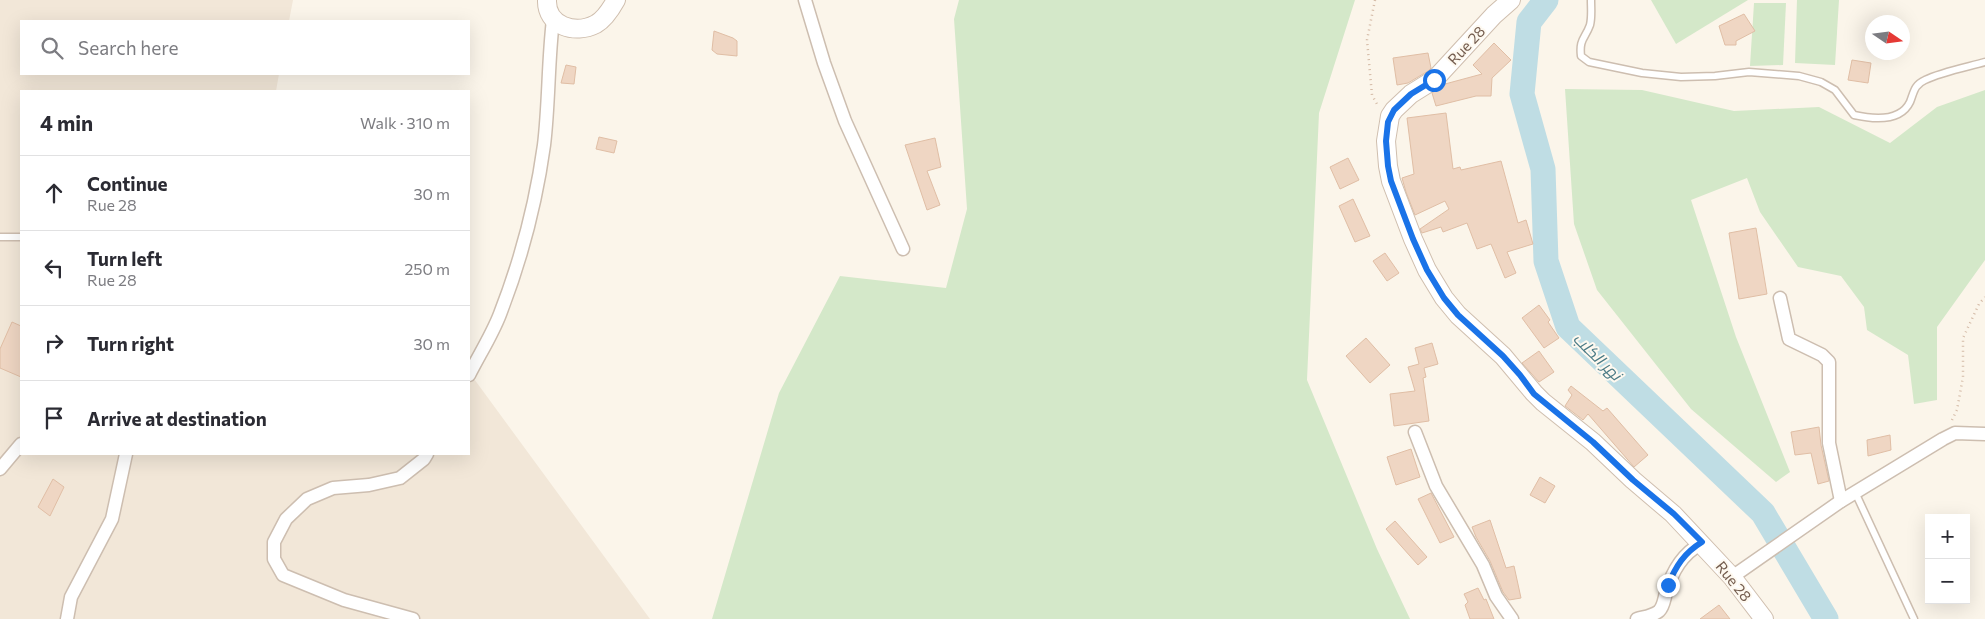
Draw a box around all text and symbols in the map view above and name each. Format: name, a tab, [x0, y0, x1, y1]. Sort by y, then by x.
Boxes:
north arrow	[1865, 15, 1910, 60]
search box	[20, 20, 470, 75]
street label: Rue 28	[1444, 22, 1488, 68]
icon: search	[38, 34, 66, 62]
text: Search here	[78, 36, 178, 59]
route start	[1423, 69, 1446, 92]
text: 4 min	[40, 110, 93, 135]
text: Walk · 310 m	[360, 113, 450, 132]
text: Continue	[87, 172, 167, 195]
icon: ahead	[40, 179, 68, 207]
text: 30 m	[413, 184, 450, 203]
text: Rue 28	[87, 195, 137, 214]
text: Turn left	[87, 247, 162, 270]
icon: left	[40, 254, 68, 282]
text: 250 m	[404, 259, 450, 278]
text: Rue 28	[87, 270, 137, 289]
water label: نهر الكلب	[1569, 328, 1627, 386]
icon: right	[40, 329, 68, 357]
text: Turn right	[87, 332, 174, 355]
text: 30 m	[413, 334, 450, 353]
icon: arrive	[40, 404, 68, 432]
text: Arrive at destination	[87, 407, 267, 430]
map controls	[1925, 514, 1970, 604]
button: +	[1925, 514, 1970, 559]
street label: Rue 28	[1712, 557, 1756, 605]
button: −	[1925, 559, 1970, 604]
route end	[1657, 574, 1680, 597]

